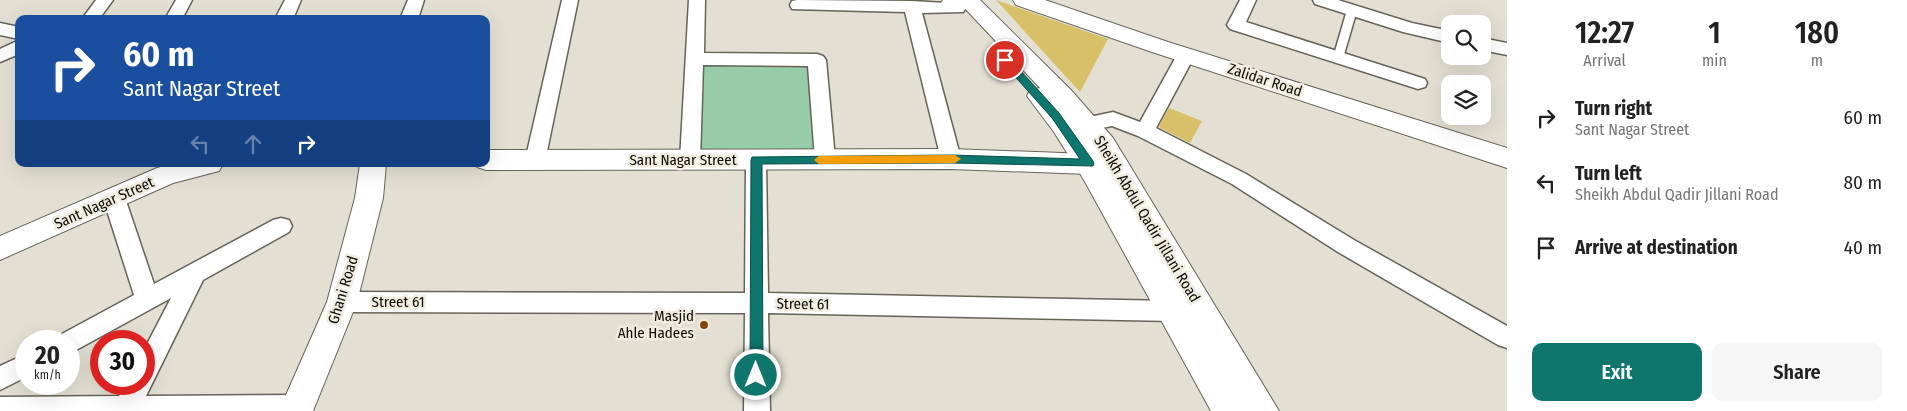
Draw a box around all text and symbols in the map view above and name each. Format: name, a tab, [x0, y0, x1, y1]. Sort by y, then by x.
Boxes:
map controls	[1441, 15, 1491, 125]
button: search	[1441, 15, 1491, 65]
text: 12:27	[1575, 15, 1634, 51]
text: 1	[1708, 15, 1721, 51]
text: 180	[1795, 15, 1839, 51]
text: 60 m	[123, 33, 194, 75]
icon: right	[40, 35, 105, 100]
pin	[984, 39, 1026, 81]
icon: arrive	[991, 46, 1019, 74]
text: Arrival	[1583, 51, 1626, 70]
text: min	[1702, 51, 1727, 70]
text: m	[1811, 51, 1823, 70]
street label: Zalidar Road	[1226, 60, 1304, 100]
text: Sant Nagar Street	[123, 75, 280, 102]
button: layers	[1441, 75, 1491, 125]
text: Turn right	[1575, 97, 1652, 120]
icon: right	[1532, 104, 1560, 132]
text: 60 m	[1844, 106, 1882, 129]
text: Sant Nagar Street	[1575, 120, 1689, 139]
icon: left	[186, 130, 214, 158]
icon: ahead	[239, 130, 267, 158]
icon: right	[292, 130, 320, 158]
street label: Sheikh Abdul Qadir Jillani Road	[1090, 133, 1204, 305]
street label: Sant Nagar Street	[629, 151, 737, 169]
text: Turn left	[1575, 162, 1642, 185]
icon: left	[1532, 169, 1560, 197]
text: 80 m	[1844, 171, 1882, 194]
street label: Sant Nagar Street	[51, 173, 157, 233]
text: Sheikh Abdul Qadir Jillani Road	[1575, 185, 1779, 204]
icon: arrive	[1532, 234, 1560, 262]
text: Arrive at destination	[1575, 236, 1738, 259]
text: 40 m	[1844, 236, 1882, 259]
street label: Ghani Road	[324, 254, 362, 326]
street label: Street 61	[371, 293, 425, 311]
street label: Street 61	[776, 295, 830, 313]
place label: Masjid Ahle Hadees	[618, 307, 694, 342]
marker: Masjid Ahle Hadees	[698, 319, 710, 331]
speed limit sign: 30	[90, 330, 155, 395]
text: 20	[35, 341, 60, 371]
button: Exit	[1532, 343, 1702, 401]
button: Share	[1712, 343, 1882, 401]
position arrow	[729, 348, 781, 400]
text: km/h	[34, 368, 61, 382]

